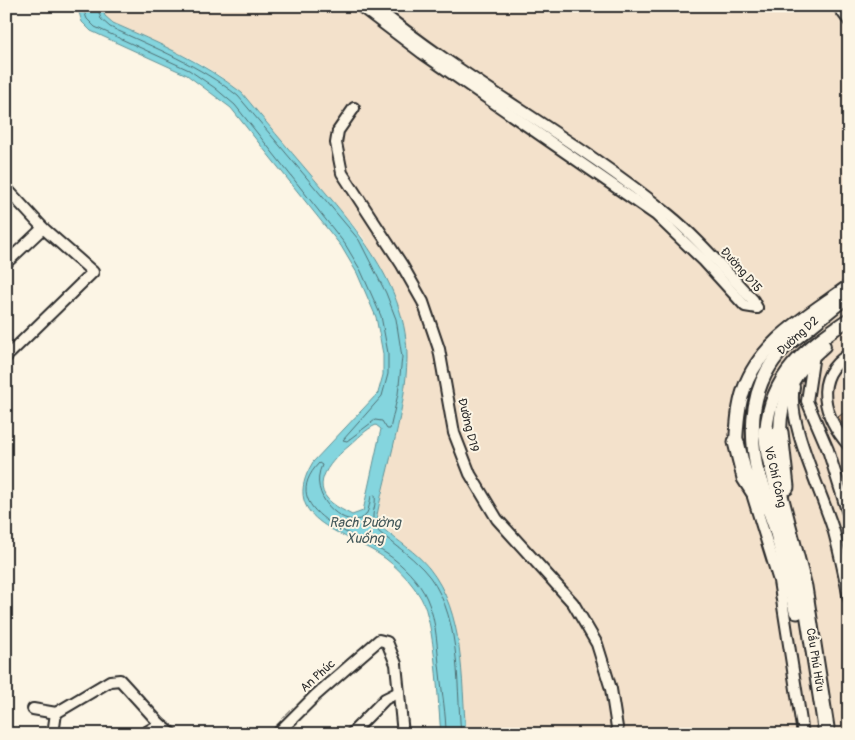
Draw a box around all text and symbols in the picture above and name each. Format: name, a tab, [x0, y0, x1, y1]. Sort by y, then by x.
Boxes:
street label: Đường D15	[717, 244, 765, 296]
street label: Đường D2	[774, 313, 822, 359]
street label: Đường D19	[454, 397, 482, 453]
street label: Võ Chí Công	[761, 445, 789, 509]
water label: Rạch Đường Xuống	[329, 514, 402, 547]
street label: Cầu Phú Hữu	[803, 627, 829, 693]
street label: An Phúc	[297, 656, 339, 696]

